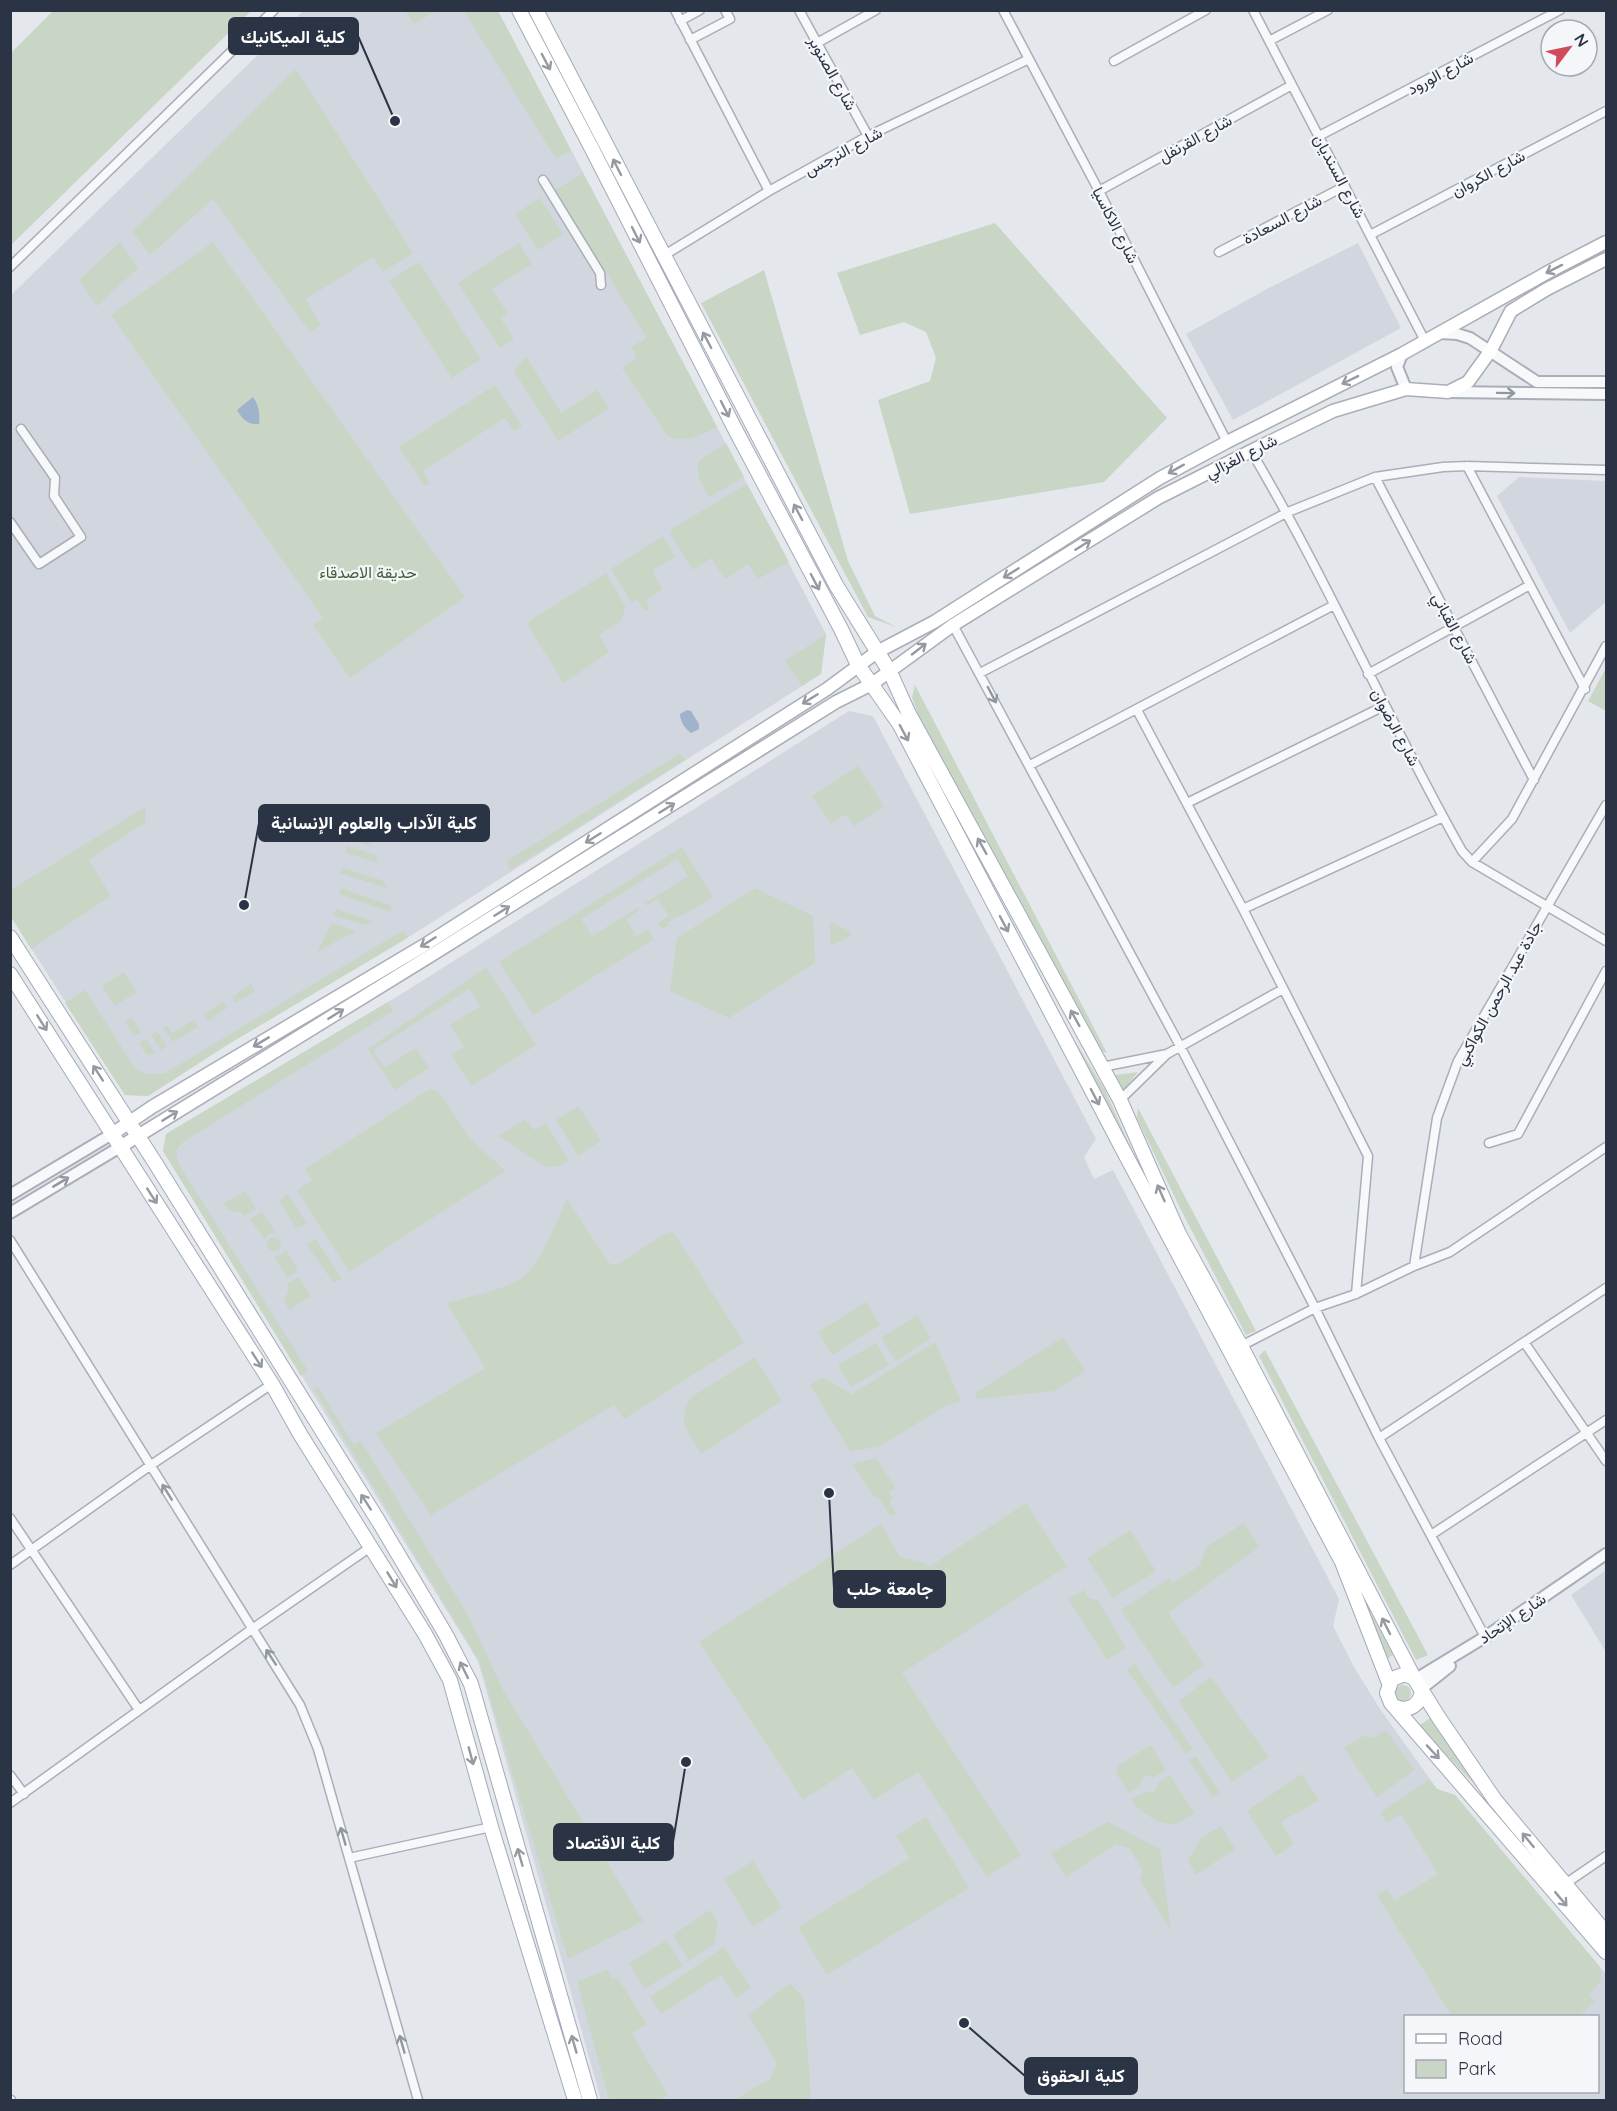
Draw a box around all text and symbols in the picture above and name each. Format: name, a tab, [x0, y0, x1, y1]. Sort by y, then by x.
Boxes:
callout: كلية الميكانيك	[229, 18, 358, 54]
north arrow	[1539, 18, 1599, 78]
text: كلية الميكانيك	[241, 25, 345, 48]
text: N	[1570, 30, 1593, 50]
street label: شارع الصنوبر	[802, 31, 862, 115]
street label: شارع الورود	[1404, 47, 1477, 100]
one-way arrow	[540, 53, 552, 70]
street label: شارع القرنفل	[1155, 110, 1236, 168]
street label: شارع النرجس	[800, 122, 886, 182]
street label: شارع السنديان	[1308, 131, 1370, 222]
street label: شارع الكروان	[1448, 145, 1529, 203]
one-way arrow	[611, 158, 623, 176]
street label: شارع الاكاسيا	[1086, 183, 1144, 268]
street label: شارع السعادة	[1239, 190, 1326, 250]
one-way arrow	[630, 226, 642, 243]
one-way arrow	[1546, 263, 1564, 275]
one-way arrow	[701, 331, 712, 349]
one-way arrow	[1341, 375, 1359, 387]
one-way arrow	[1496, 387, 1516, 399]
one-way arrow	[719, 399, 731, 417]
street label: شارع الغزالي	[1202, 429, 1282, 486]
one-way arrow	[1168, 463, 1185, 475]
one-way arrow	[792, 504, 803, 522]
one-way arrow	[1074, 538, 1091, 550]
park label: حديقة الاصدقاء	[319, 562, 417, 582]
one-way arrow	[1003, 567, 1020, 579]
one-way arrow	[810, 572, 821, 590]
street label: شارع القباني	[1424, 589, 1482, 669]
one-way arrow	[910, 643, 926, 656]
street label: شارع الرضوان	[1365, 685, 1425, 770]
one-way arrow	[986, 686, 998, 703]
one-way arrow	[802, 693, 819, 706]
one-way arrow	[899, 723, 910, 741]
one-way arrow	[658, 801, 675, 813]
callout: كلية الآداب والعلوم الإنسانية	[259, 805, 489, 841]
text: كلية الآداب والعلوم الإنسانية	[271, 811, 477, 835]
one-way arrow	[585, 832, 602, 844]
one-way arrow	[976, 838, 987, 856]
one-way arrow	[493, 905, 510, 917]
one-way arrow	[998, 915, 1010, 932]
street label: جادة عبد الرحمن الكواكبي	[1450, 917, 1550, 1071]
one-way arrow	[420, 937, 437, 949]
one-way arrow	[327, 1007, 344, 1019]
one-way arrow	[1069, 1009, 1080, 1027]
one-way arrow	[36, 1014, 48, 1031]
one-way arrow	[253, 1037, 270, 1049]
one-way arrow	[91, 1065, 103, 1082]
one-way arrow	[1089, 1087, 1101, 1105]
one-way arrow	[161, 1109, 178, 1121]
one-way arrow	[52, 1176, 69, 1188]
one-way arrow	[1155, 1184, 1166, 1202]
one-way arrow	[146, 1187, 158, 1204]
one-way arrow	[251, 1351, 263, 1368]
one-way arrow	[161, 1484, 173, 1501]
one-way arrow	[360, 1494, 372, 1511]
one-way arrow	[387, 1571, 399, 1588]
callout: جامعة حلب	[834, 1571, 945, 1607]
text: جامعة حلب	[847, 1577, 933, 1600]
street label: شارع الإتحاد	[1474, 1588, 1551, 1649]
one-way arrow	[1380, 1618, 1392, 1636]
one-way arrow	[264, 1649, 276, 1666]
one-way arrow	[458, 1662, 469, 1680]
one-way arrow	[1426, 1744, 1440, 1759]
one-way arrow	[466, 1746, 477, 1765]
callout: كلية الاقتصاد	[554, 1824, 673, 1860]
one-way arrow	[337, 1827, 348, 1846]
text: كلية الاقتصاد	[566, 1831, 660, 1854]
one-way arrow	[1521, 1833, 1535, 1848]
one-way arrow	[514, 1848, 525, 1867]
one-way arrow	[1554, 1891, 1568, 1906]
legend	[1404, 2015, 1599, 2093]
text: Road	[1458, 2027, 1503, 2050]
one-way arrow	[396, 2035, 407, 2054]
one-way arrow	[568, 2035, 579, 2054]
text: Park	[1458, 2057, 1496, 2080]
callout: كلية الحقوق	[1025, 2058, 1137, 2094]
text: كلية الحقوق	[1037, 2064, 1125, 2087]

